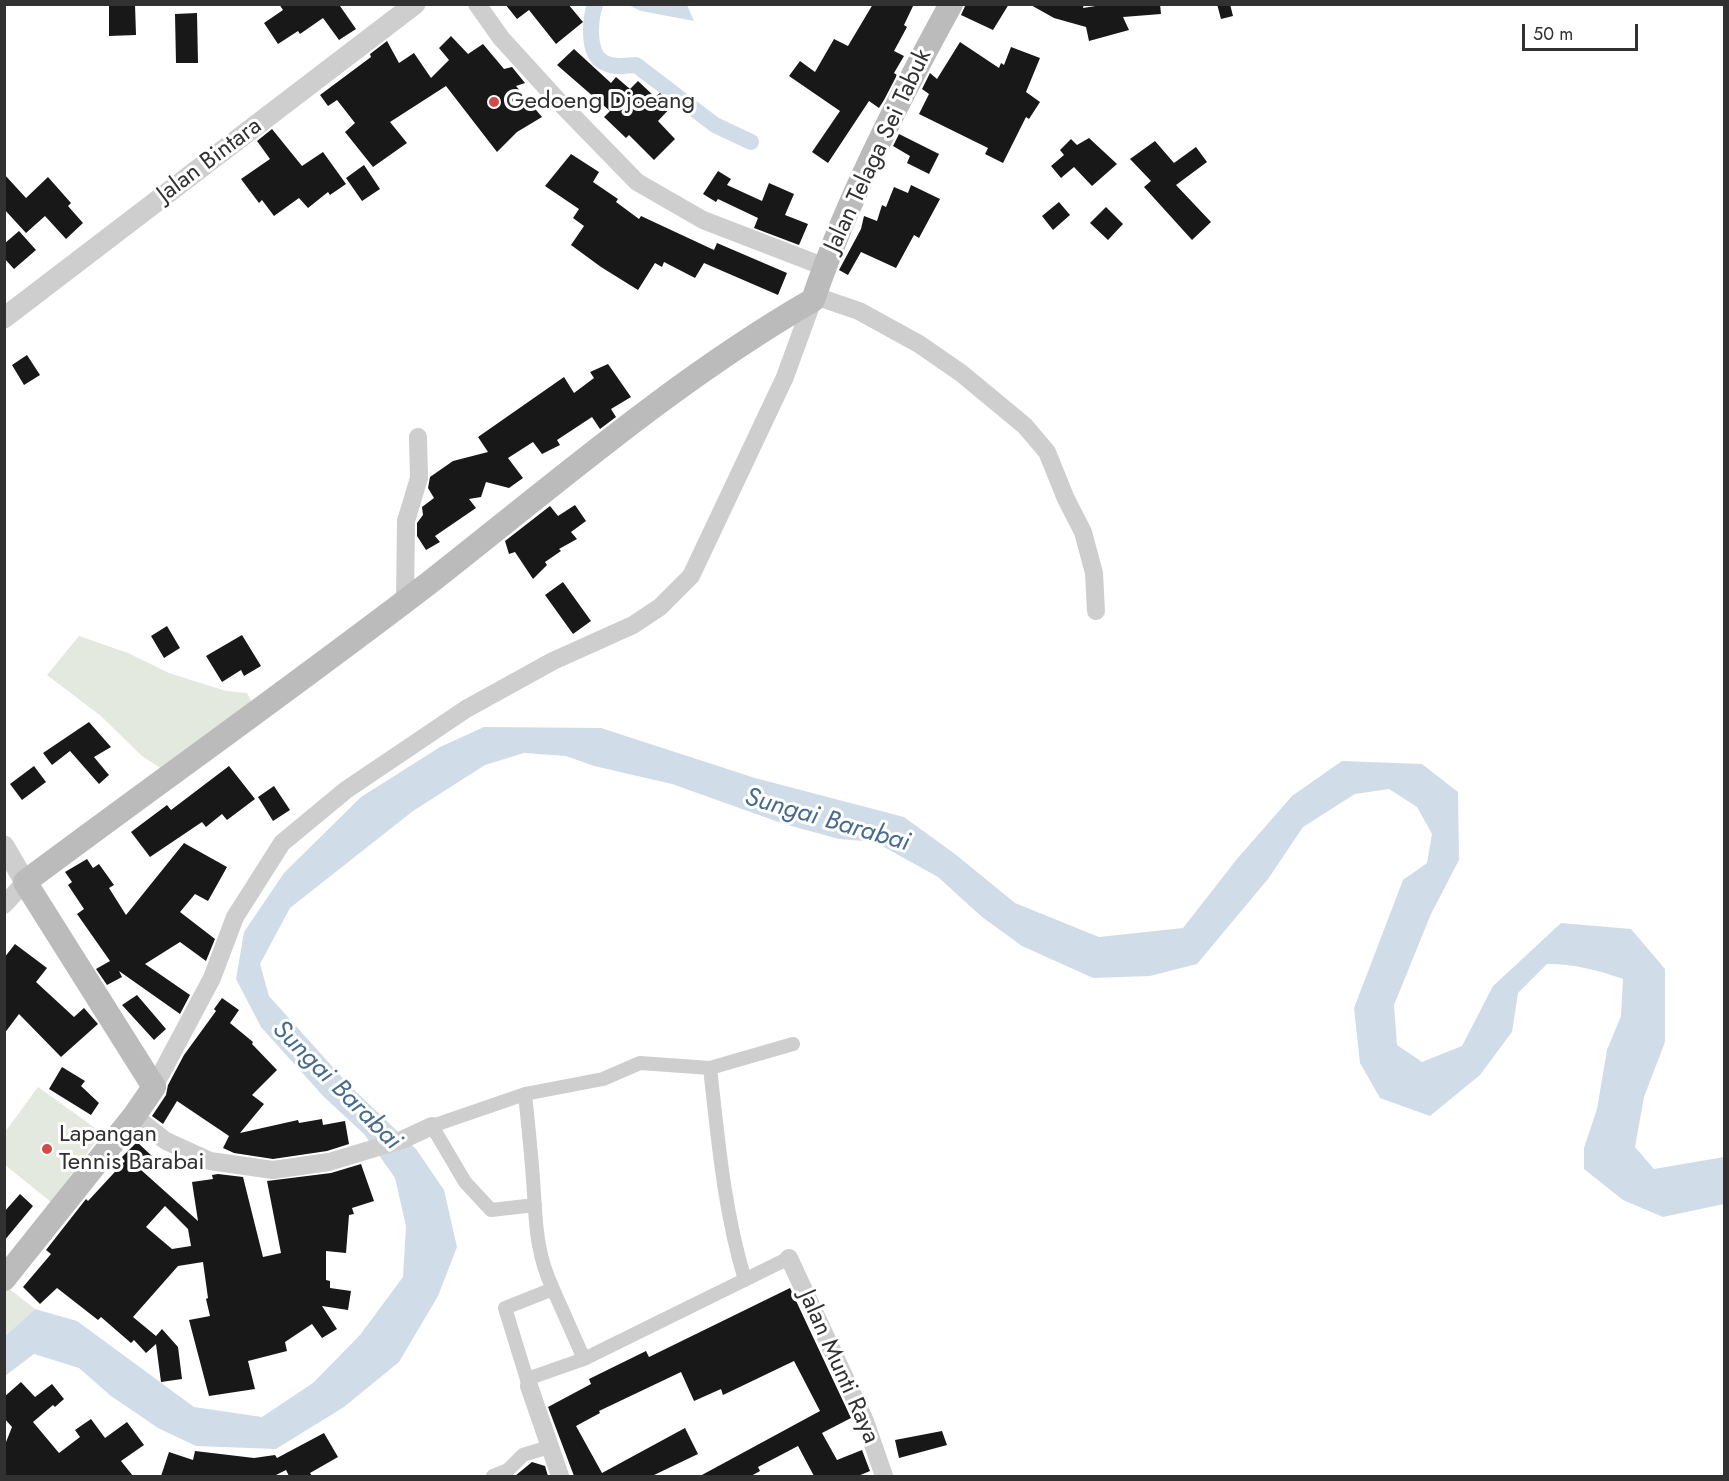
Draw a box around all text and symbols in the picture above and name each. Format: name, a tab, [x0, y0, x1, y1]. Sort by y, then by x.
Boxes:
scale bar	[1525, 12, 1640, 50]
text: 50 m	[1533, 21, 1573, 47]
street label: Jalan Telaga Sei Tabuk	[819, 45, 939, 257]
place label: Gedoeng Djoeang	[506, 88, 695, 116]
marker: Gedoeng Djoeang	[487, 95, 501, 109]
street label: Jalan Bintara	[152, 112, 268, 210]
water label: Sungai Barabai	[741, 783, 913, 859]
water label: Sungai Barabai	[265, 1015, 407, 1157]
place label: Lapangan Tennis Barabai	[59, 1121, 205, 1177]
marker: Lapangan Tennis Barabai	[40, 1142, 54, 1156]
street label: Jalan Munti Raya	[791, 1286, 885, 1448]

